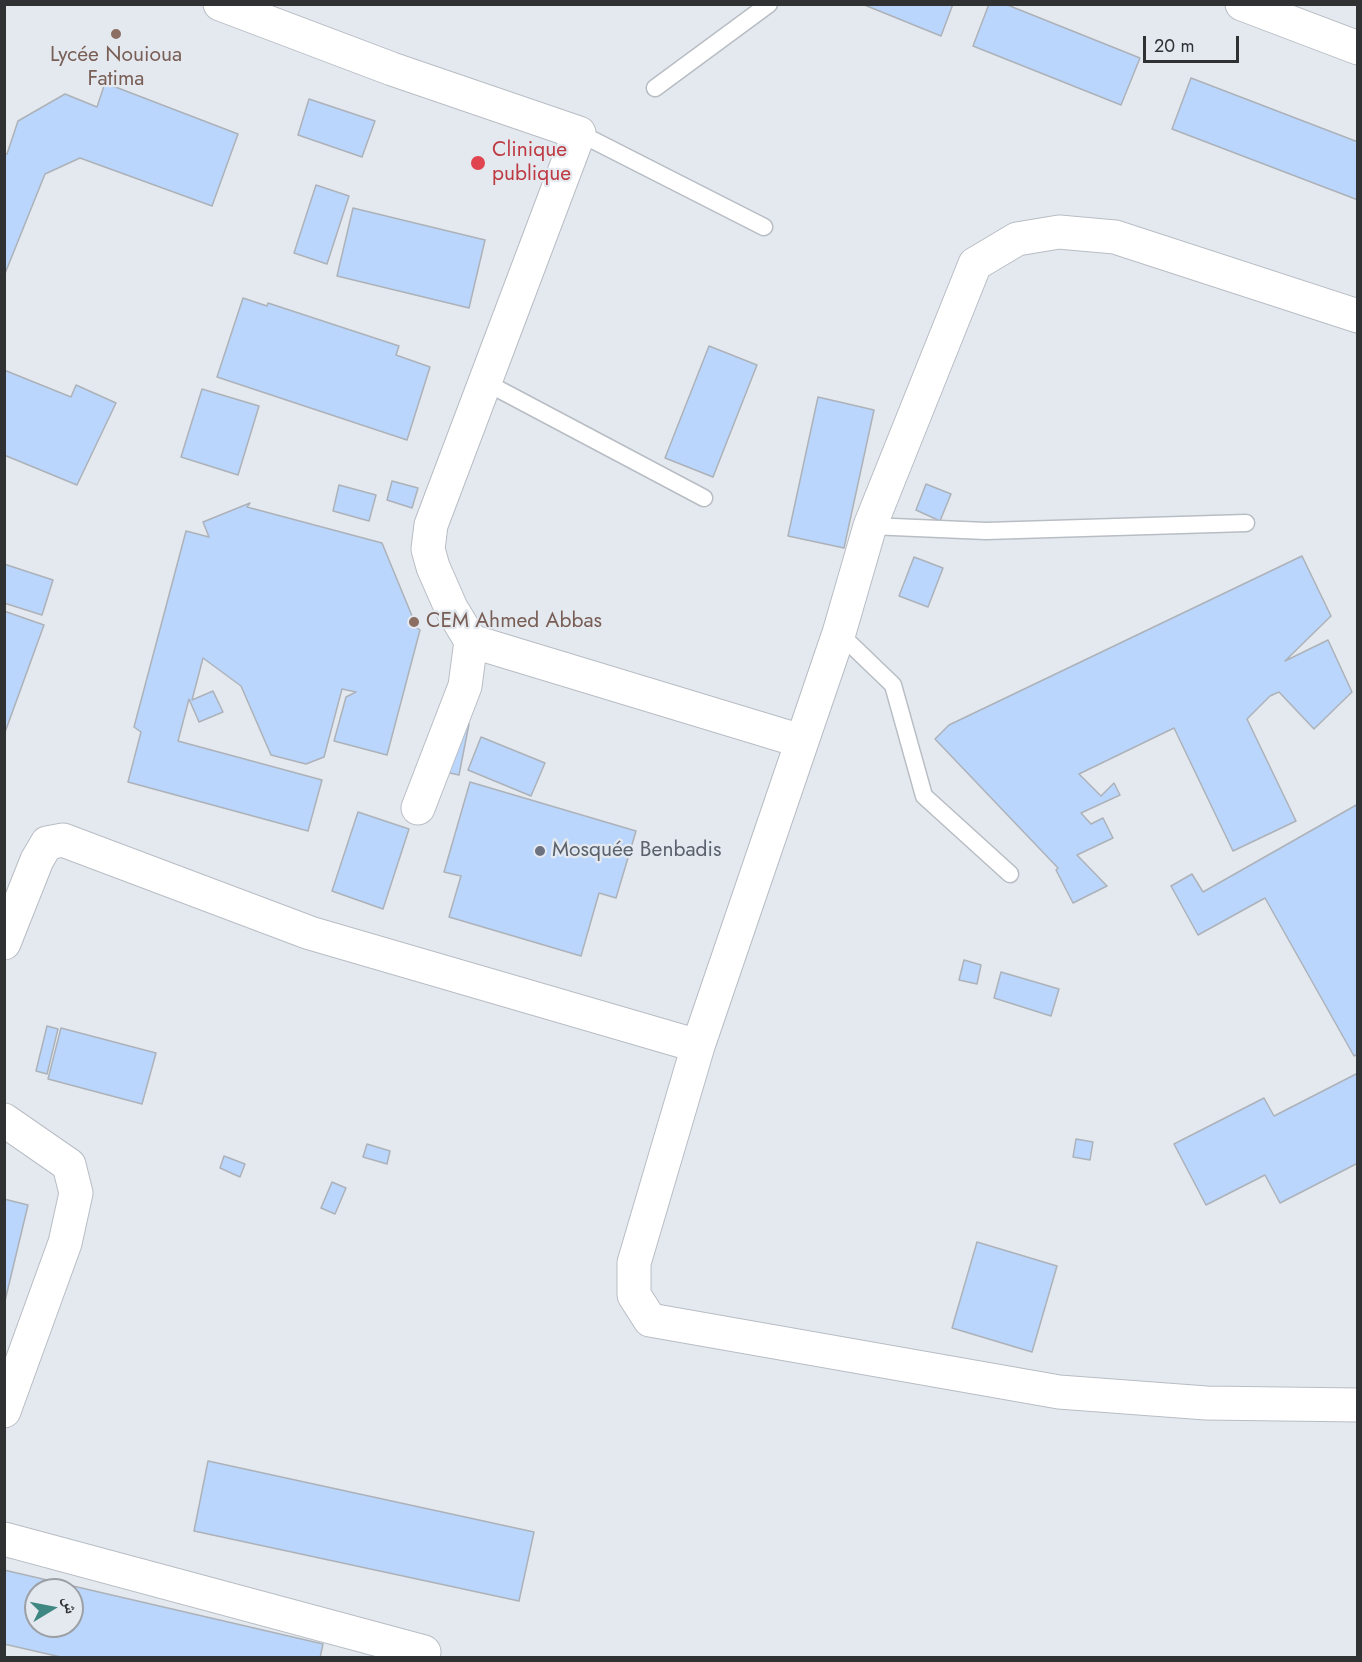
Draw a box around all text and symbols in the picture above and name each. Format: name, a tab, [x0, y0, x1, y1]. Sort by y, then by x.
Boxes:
scale bar	[1146, 24, 1242, 62]
marker: Lycée Nouioua Fatima	[109, 27, 123, 41]
text: 20 m	[1154, 33, 1194, 59]
place label: Lycée Nouioua Fatima	[50, 43, 182, 93]
place label: Clinique publique	[492, 138, 571, 188]
marker: Clinique publique	[469, 154, 487, 172]
place label: CEM Ahmed Abbas	[426, 609, 602, 635]
marker: CEM Ahmed Abbas	[407, 615, 421, 629]
place label: Mosquée Benbadis	[552, 838, 721, 864]
marker: Mosquée Benbadis	[533, 844, 547, 858]
north arrow	[24, 1578, 84, 1638]
text: ش	[57, 1595, 83, 1615]

